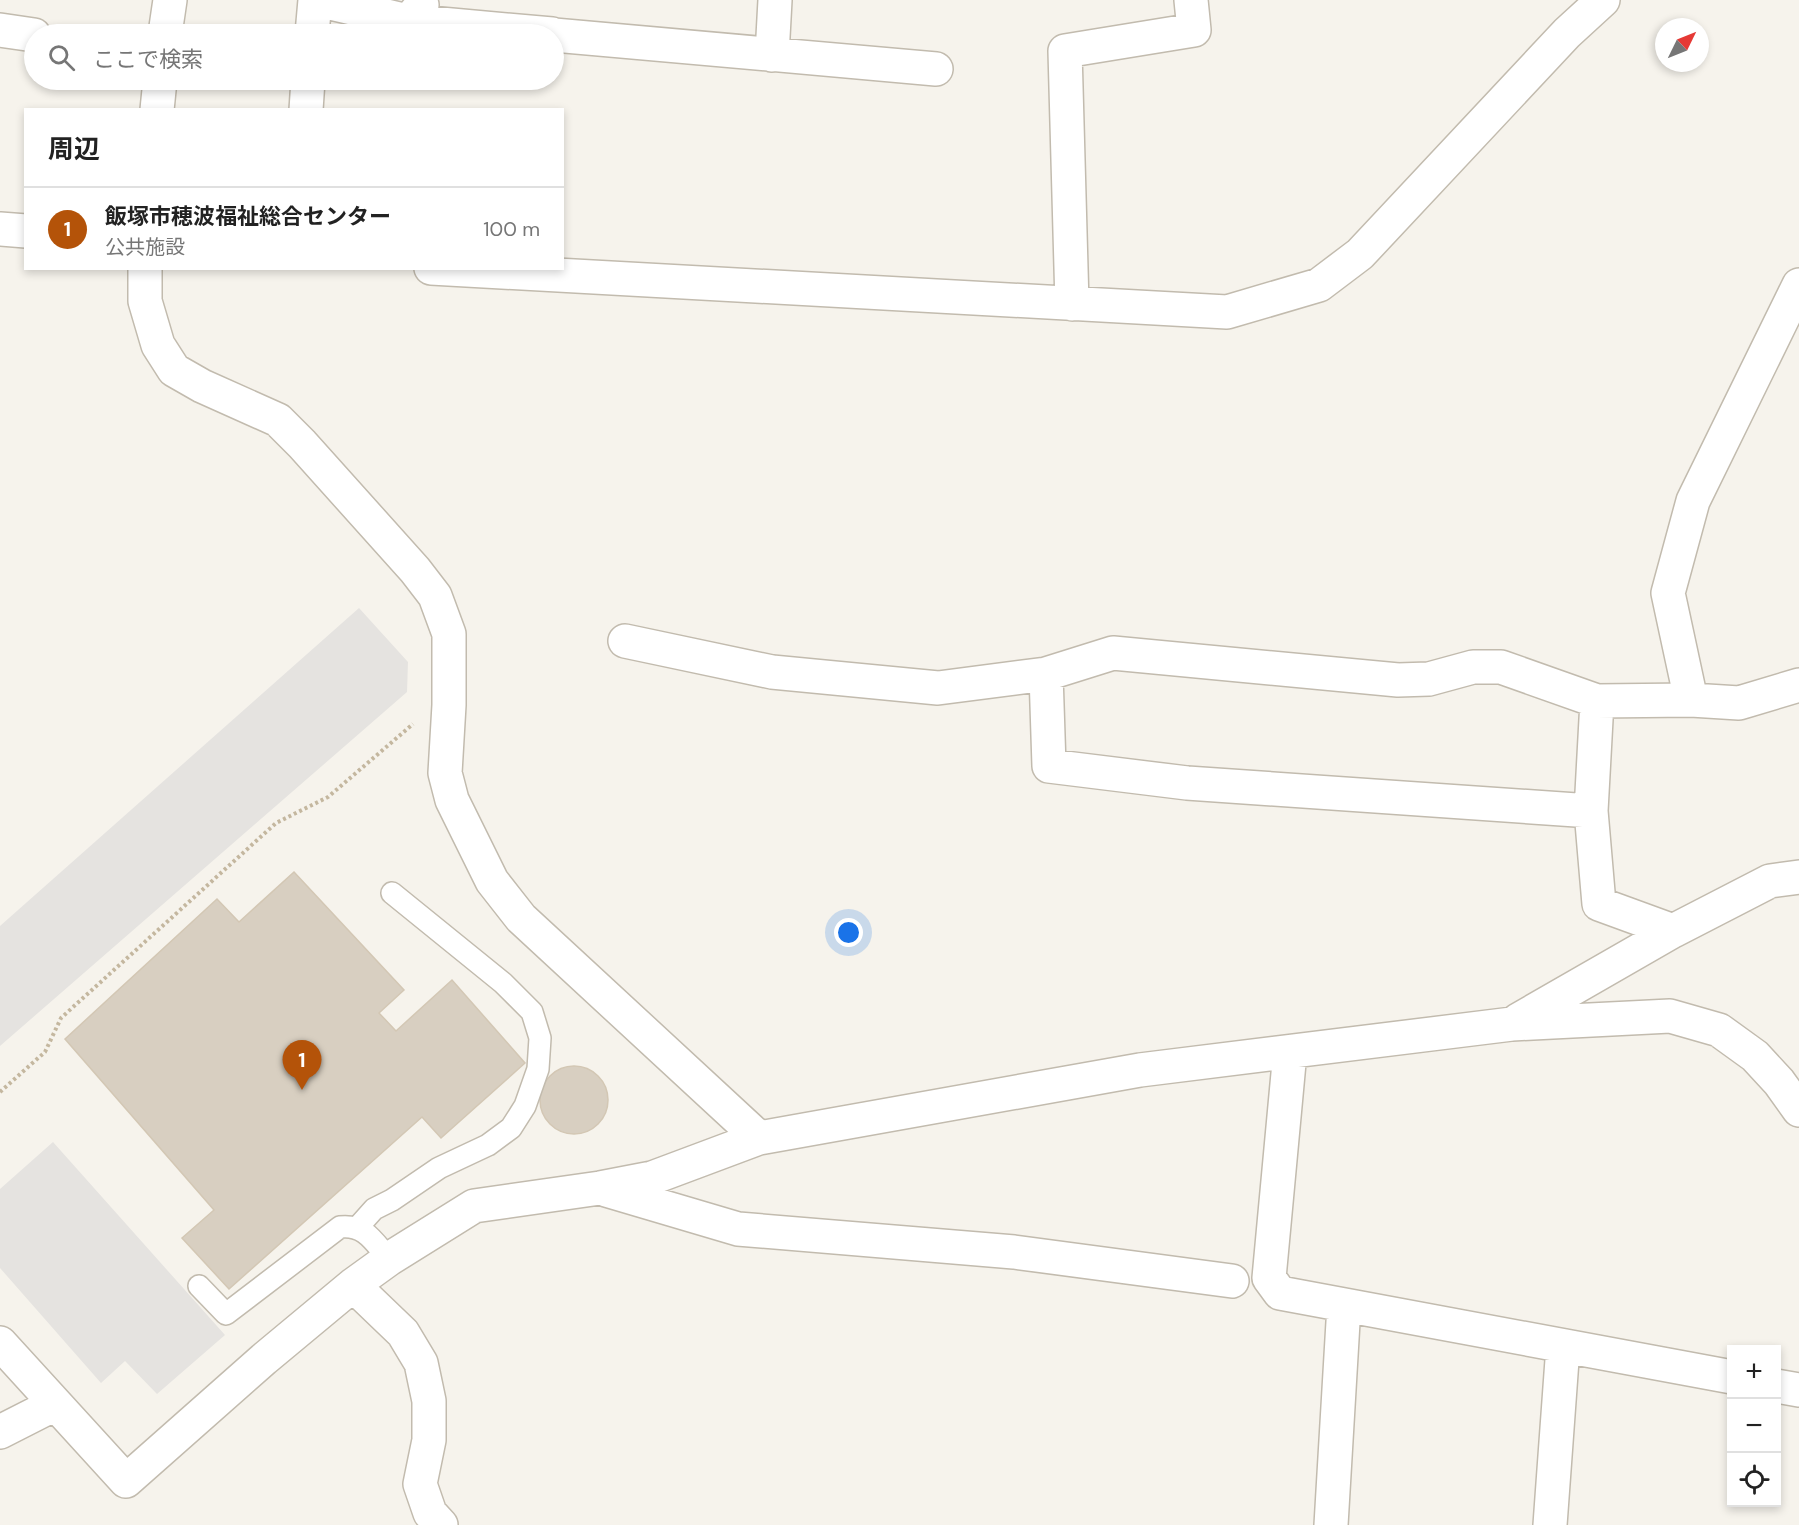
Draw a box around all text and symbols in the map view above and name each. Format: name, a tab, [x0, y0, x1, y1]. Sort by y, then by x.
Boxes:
north arrow	[1655, 18, 1709, 72]
search box	[24, 24, 564, 90]
icon: search	[45, 41, 78, 74]
text: ここで検索	[93, 45, 203, 74]
text: 周辺	[48, 132, 100, 166]
text: 飯塚市穂波福祉総合センター	[105, 202, 391, 231]
text: 1	[64, 216, 71, 242]
text: 100 m	[483, 216, 540, 242]
text: 公共施設	[105, 234, 185, 260]
your location	[834, 918, 863, 947]
pin: 1	[282, 1040, 322, 1090]
map controls	[1727, 1345, 1781, 1507]
button: +	[1727, 1345, 1781, 1399]
button: −	[1727, 1399, 1781, 1453]
button: locate	[1727, 1453, 1781, 1507]

